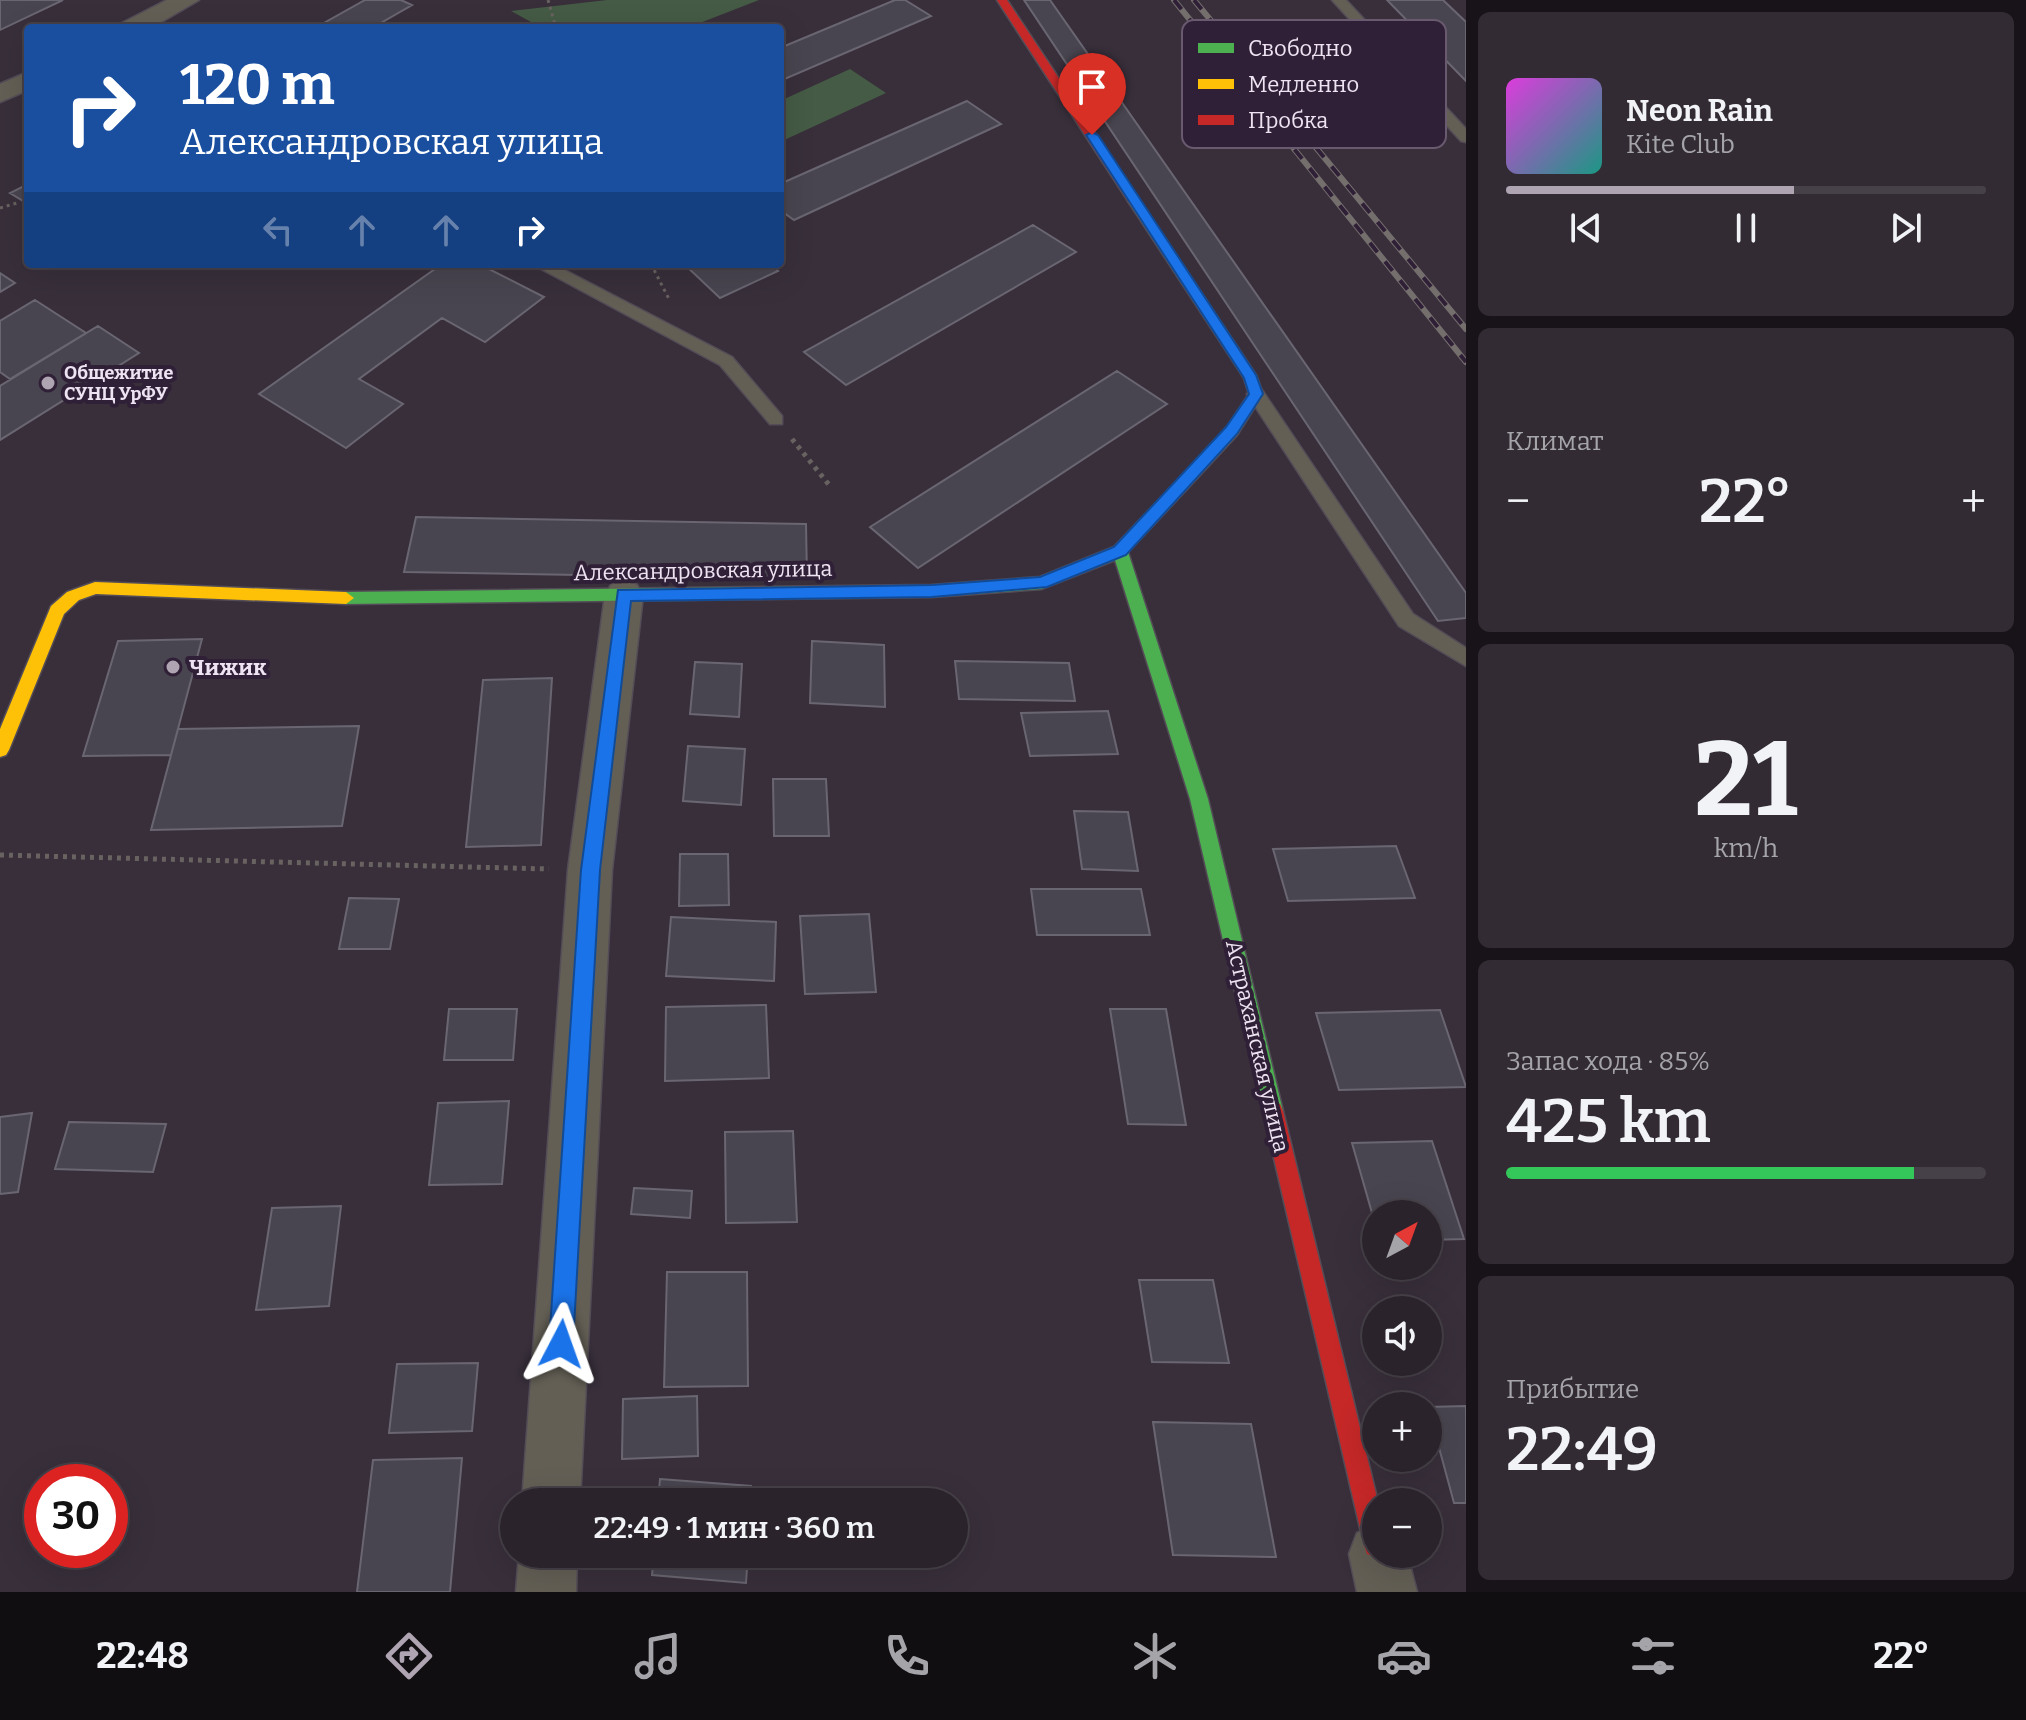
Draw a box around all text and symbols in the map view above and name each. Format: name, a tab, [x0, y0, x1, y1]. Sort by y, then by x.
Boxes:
legend	[1182, 20, 1446, 148]
text: Свободно	[1248, 35, 1352, 62]
text: 120 m	[180, 52, 335, 119]
pin	[1058, 53, 1126, 135]
icon: right	[48, 56, 152, 160]
icon: arrive	[1070, 65, 1114, 109]
text: Медленно	[1248, 71, 1359, 98]
text: Neon Rain	[1626, 93, 1773, 129]
text: Пробка	[1248, 107, 1328, 134]
text: Александровская улица	[180, 120, 604, 164]
text: Kite Club	[1626, 129, 1735, 160]
icon: previous	[1564, 206, 1608, 250]
icon: pause	[1724, 206, 1768, 250]
icon: next	[1884, 206, 1928, 250]
icon: left	[256, 208, 300, 252]
icon: ahead	[340, 208, 384, 252]
icon: ahead	[424, 208, 468, 252]
icon: right	[508, 208, 552, 252]
place label: Общежитие СУНЦ УрФУ	[64, 362, 173, 405]
marker: Общежитие СУНЦ УрФУ	[39, 374, 57, 392]
text: Климат	[1506, 426, 1603, 457]
text: 22°	[1699, 466, 1792, 538]
text: −	[1506, 475, 1530, 528]
text: +	[1961, 475, 1986, 528]
street label: Александровская улица	[573, 555, 833, 586]
place label: Чижик	[189, 654, 267, 681]
marker: Чижик	[164, 658, 182, 676]
text: 21	[1694, 718, 1798, 843]
text: km/h	[1714, 833, 1778, 864]
street label: Астраханская улица	[1220, 937, 1295, 1155]
text: Запас хода · 85%	[1506, 1046, 1710, 1077]
text: 425 km	[1506, 1086, 1711, 1158]
north arrow	[1362, 1200, 1442, 1280]
map controls	[1362, 1200, 1442, 1568]
button: sound	[1362, 1296, 1442, 1376]
position arrow	[519, 1302, 603, 1386]
text: Прибытие	[1506, 1374, 1639, 1405]
button: +	[1362, 1392, 1442, 1472]
text: 22:49	[1506, 1414, 1658, 1486]
speed limit sign: 30	[24, 1464, 128, 1568]
button: −	[1362, 1488, 1442, 1568]
text: 22:49 · 1 мин · 360 m	[593, 1510, 875, 1546]
icon: directions	[381, 1628, 437, 1684]
icon: music	[630, 1628, 686, 1684]
icon: phone	[879, 1628, 935, 1684]
icon: climate	[1127, 1628, 1183, 1684]
icon: car	[1376, 1628, 1432, 1684]
icon: filters	[1625, 1628, 1681, 1684]
text: 22:48	[96, 1634, 189, 1678]
text: 22°	[1873, 1634, 1930, 1678]

